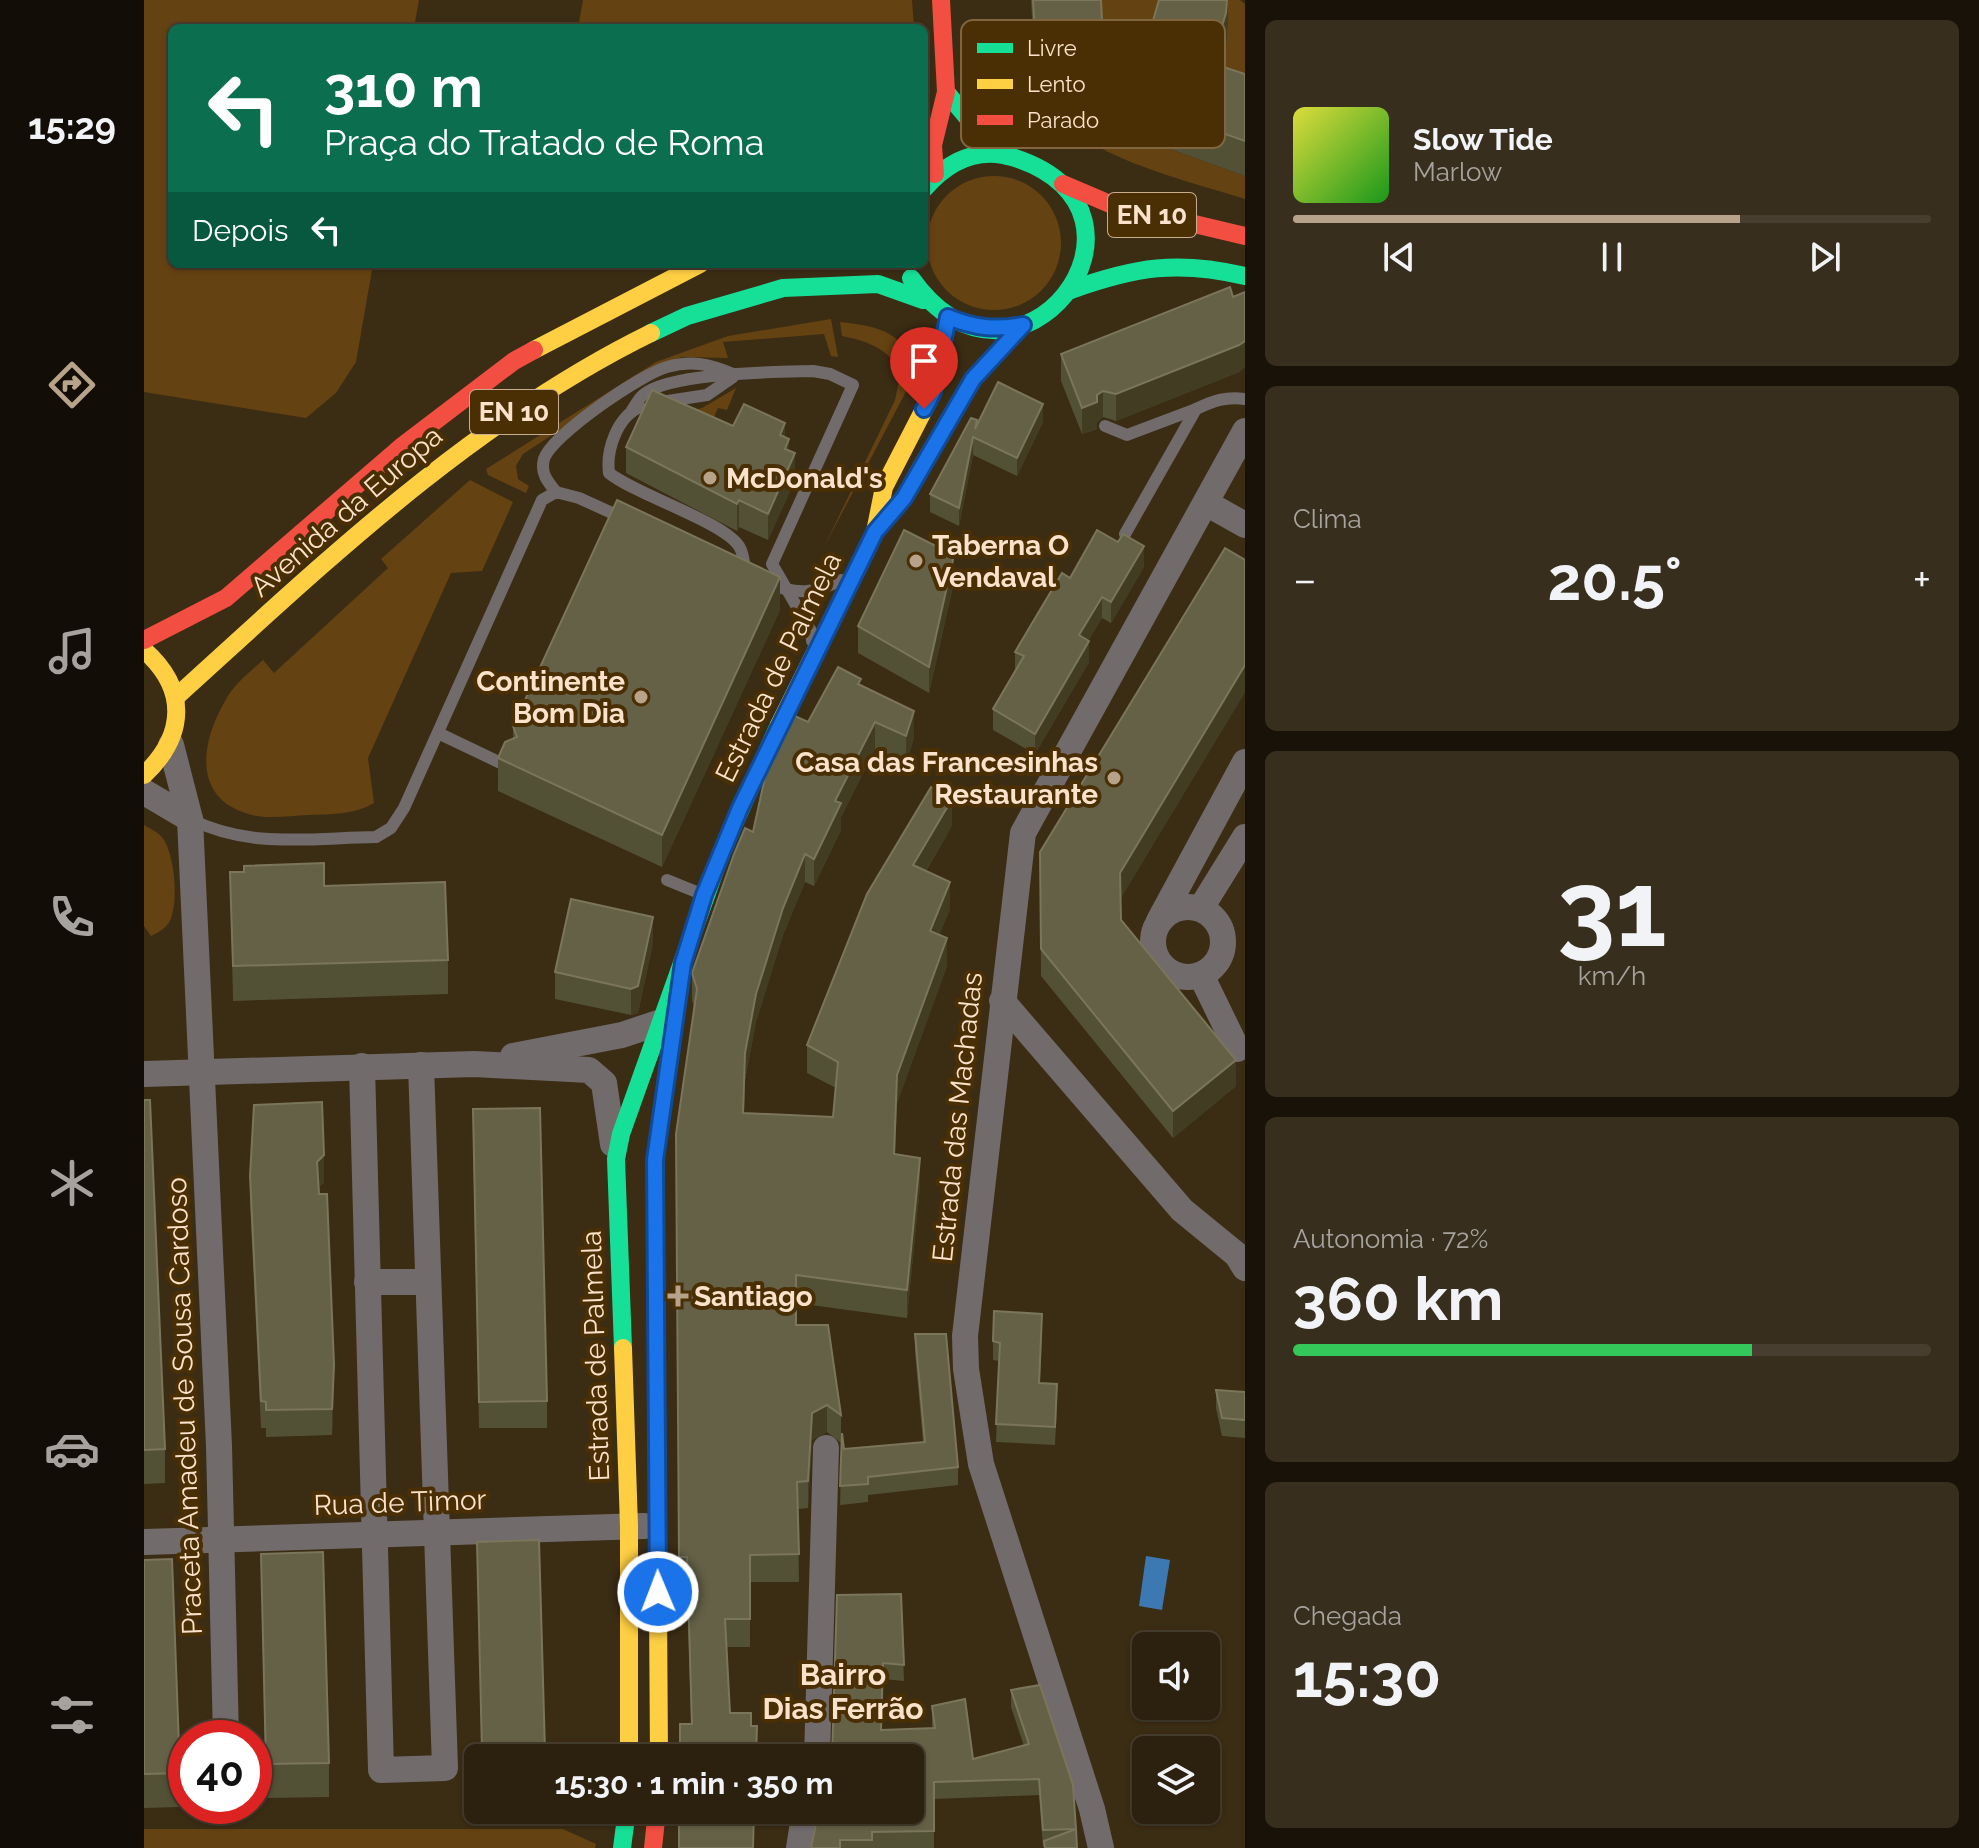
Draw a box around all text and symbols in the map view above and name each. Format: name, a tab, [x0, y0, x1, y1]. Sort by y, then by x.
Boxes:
legend	[961, 20, 1225, 148]
text: Livre	[1027, 35, 1077, 61]
text: 310 m	[324, 54, 483, 120]
icon: left	[192, 56, 296, 160]
text: Lento	[1027, 71, 1085, 97]
text: 15:29	[28, 105, 116, 147]
text: Parado	[1027, 107, 1099, 133]
text: Praça do Tratado de Roma	[324, 121, 764, 163]
text: Slow Tide	[1413, 122, 1553, 157]
text: Marlow	[1413, 157, 1502, 187]
road number: EN 10	[1108, 193, 1196, 237]
icon: left	[304, 208, 348, 252]
text: Depois	[192, 213, 288, 248]
icon: previous	[1377, 235, 1421, 279]
icon: pause	[1590, 235, 1634, 279]
icon: next	[1803, 235, 1847, 279]
pin	[890, 327, 958, 409]
icon: arrive	[902, 339, 946, 383]
icon: directions	[44, 357, 100, 413]
road number: EN 10	[470, 390, 558, 434]
street label: Avenida da Europa	[244, 419, 449, 603]
place label: McDonald's	[726, 462, 883, 495]
marker: McDonald's	[701, 469, 719, 487]
text: Clima	[1293, 504, 1362, 534]
place label: Taberna O Vendaval	[932, 529, 1069, 594]
text: 20.5°	[1547, 544, 1682, 614]
street label: Estrada de Palmela	[709, 547, 848, 787]
marker: Taberna O Vendaval	[907, 552, 925, 570]
text: −	[1293, 554, 1317, 605]
text: +	[1913, 554, 1931, 605]
icon: music	[44, 623, 100, 679]
place label: Continente Bom Dia	[476, 665, 625, 730]
marker: Continente Bom Dia	[632, 688, 650, 706]
place label: Casa das Francesinhas Restaurante	[795, 746, 1098, 811]
marker: Casa das Francesinhas Restaurante	[1105, 769, 1123, 787]
text: 31	[1557, 848, 1667, 970]
icon: phone	[44, 889, 100, 945]
text: km/h	[1578, 961, 1646, 991]
street label: Estrada das Machadas	[926, 971, 989, 1263]
icon: climate	[44, 1155, 100, 1211]
street label: Praceta Amadeu de Sousa Cardoso	[160, 1177, 209, 1635]
text: Autonomia · 72%	[1293, 1224, 1488, 1254]
street label: Estrada de Palmela	[575, 1230, 616, 1482]
text: 360 km	[1293, 1264, 1503, 1334]
place label: Santiago	[694, 1280, 813, 1313]
marker: Santiago	[669, 1287, 687, 1305]
icon: car	[44, 1421, 100, 1477]
street label: Rua de Timor	[313, 1483, 487, 1522]
position arrow	[616, 1550, 700, 1634]
text: Chegada	[1293, 1601, 1402, 1631]
map controls	[1132, 1632, 1220, 1824]
button: sound	[1132, 1632, 1220, 1720]
text: 15:30	[1293, 1641, 1441, 1711]
district label: Bairro Dias Ferrão	[762, 1657, 924, 1726]
icon: filters	[44, 1687, 100, 1743]
speed limit sign: 40	[168, 1720, 272, 1824]
button: layers	[1132, 1736, 1220, 1824]
text: 15:30 · 1 min · 350 m	[555, 1766, 833, 1801]

